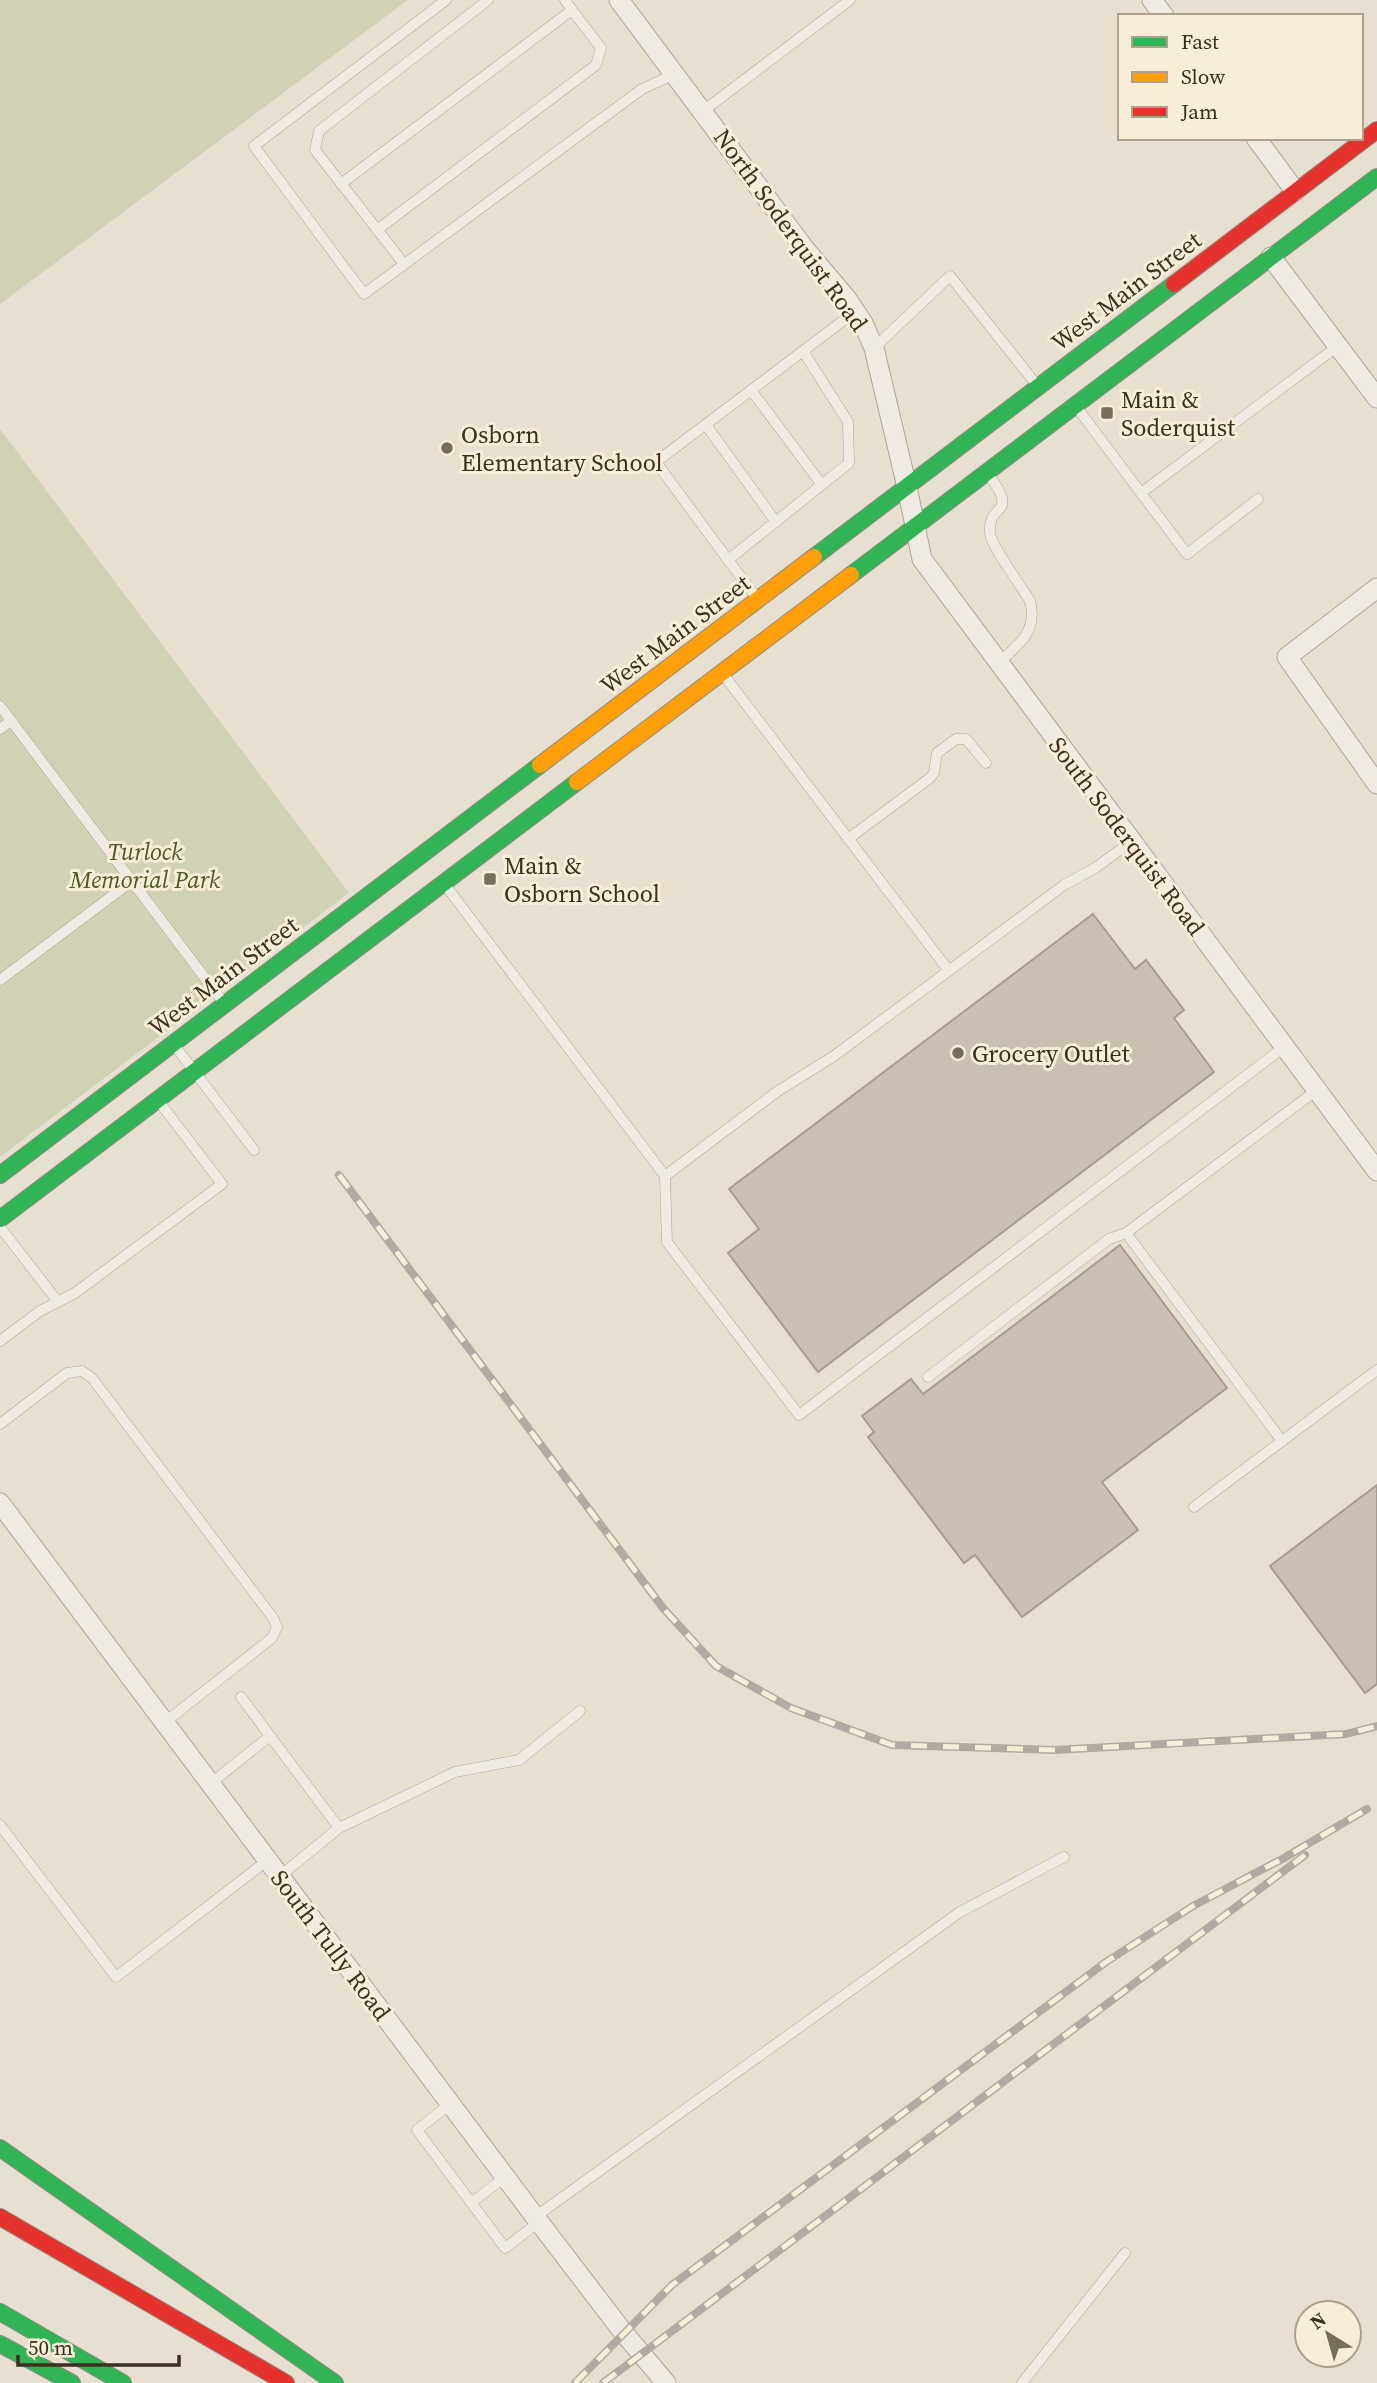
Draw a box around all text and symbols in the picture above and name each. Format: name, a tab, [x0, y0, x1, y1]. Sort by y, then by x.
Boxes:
legend	[1118, 14, 1363, 140]
text: Fast	[1181, 27, 1219, 56]
text: Slow	[1181, 62, 1225, 91]
text: Jam	[1180, 97, 1218, 126]
street label: North Soderquist Road	[706, 122, 876, 338]
street label: West Main Street	[1044, 223, 1208, 358]
place label: Main & Soderquist	[1121, 383, 1235, 444]
marker: Main & Soderquist	[1099, 405, 1115, 421]
place label: Osborn Elementary School	[461, 418, 663, 479]
marker: Osborn Elementary School	[439, 440, 455, 456]
street label: West Main Street	[593, 566, 757, 701]
street label: South Soderquist Road	[1041, 730, 1213, 942]
park label: Turlock Memorial Park	[69, 835, 221, 896]
place label: Main & Osborn School	[504, 849, 660, 910]
marker: Main & Osborn School	[482, 871, 498, 887]
street label: West Main Street	[141, 908, 305, 1043]
place label: Grocery Outlet	[972, 1037, 1130, 1070]
marker: Grocery Outlet	[950, 1045, 966, 1061]
street label: South Tully Road	[263, 1863, 399, 2027]
north arrow	[1293, 2299, 1363, 2369]
text: N	[1304, 2306, 1331, 2335]
scale bar	[18, 2324, 178, 2368]
text: 50 m	[28, 2333, 73, 2362]

